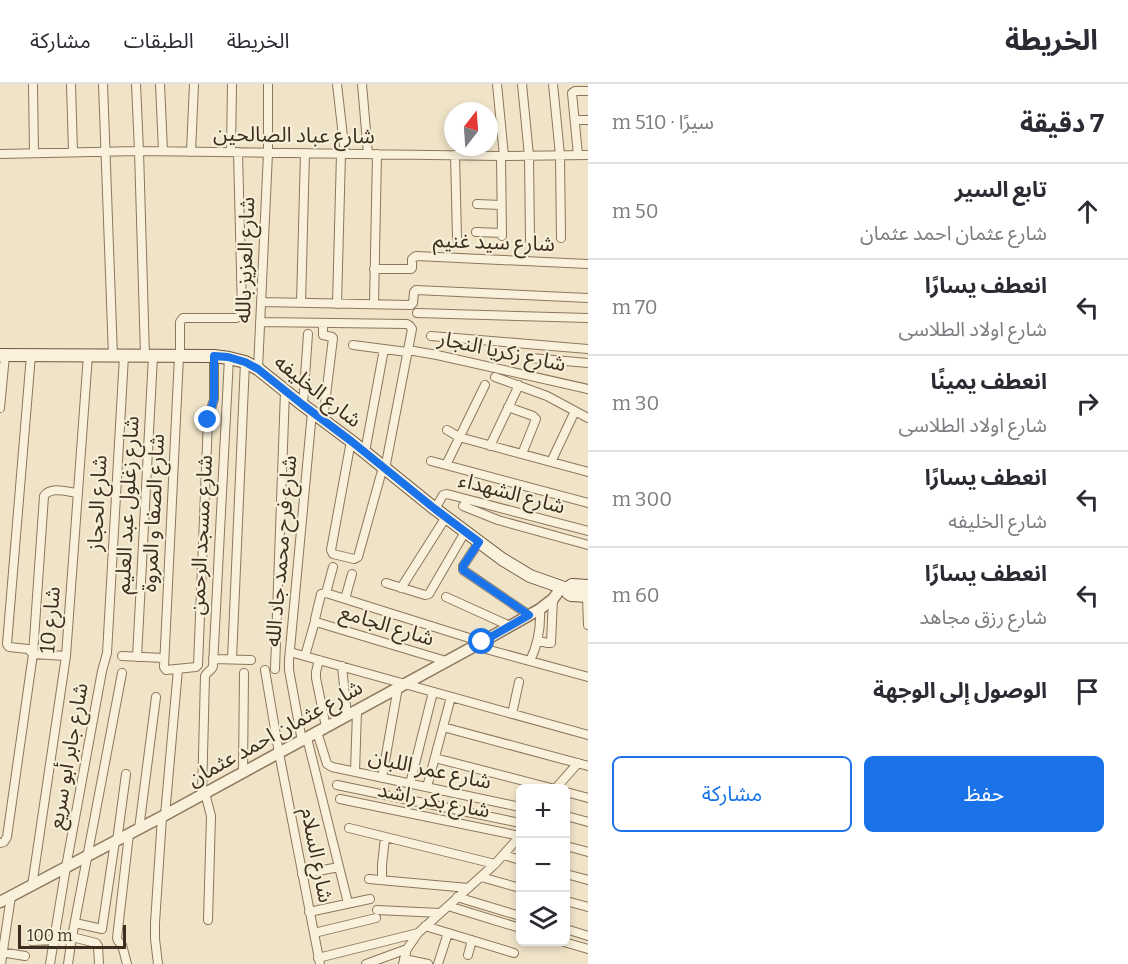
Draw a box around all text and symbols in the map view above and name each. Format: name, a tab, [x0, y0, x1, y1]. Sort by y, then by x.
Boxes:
text: الخريطة	[1005, 24, 1098, 57]
text: مشاركة	[30, 28, 91, 54]
text: الطبقات	[124, 28, 194, 54]
text: الخريطة	[227, 28, 290, 54]
north arrow	[444, 102, 498, 156]
text: 7 دقيقة	[1020, 108, 1104, 139]
text: سيرًا · 510 m	[612, 110, 714, 134]
street label: شارع عباد الصالحين	[213, 121, 375, 151]
text: تابع السير	[955, 176, 1047, 203]
icon: ahead	[1071, 195, 1104, 228]
street label: شارع العزيز بالله	[230, 196, 262, 324]
text: 50 m	[612, 199, 659, 223]
text: شارع عثمان احمد عثمان	[860, 221, 1047, 245]
street label: شارع سيد غنيم	[432, 227, 556, 259]
text: انعطف يسارًا	[925, 272, 1047, 299]
icon: left	[1071, 291, 1104, 324]
text: 70 m	[612, 295, 658, 319]
text: شارع اولاد الطلاسى	[899, 317, 1047, 341]
street label: شارع زكريا النجار	[434, 325, 568, 379]
street label: شارع الخليفه	[268, 349, 367, 435]
text: انعطف يمينًا	[931, 368, 1047, 395]
icon: right	[1071, 387, 1104, 420]
text: 30 m	[612, 391, 659, 415]
route end	[194, 406, 220, 432]
text: شارع اولاد الطلاسى	[899, 413, 1047, 437]
street label: شارع زغلول عبد العليم	[109, 415, 147, 595]
street label: شارع الصفا و المروة	[136, 433, 172, 593]
street label: شارع الحجاز	[81, 454, 114, 553]
street label: شارع مسجد الرحمن	[184, 454, 220, 616]
street label: شارع فرح محمد جاد الله	[260, 454, 304, 648]
text: انعطف يسارًا	[925, 464, 1047, 491]
street label: شارع الشهداء	[456, 466, 568, 522]
icon: left	[1071, 483, 1104, 516]
text: 300 m	[612, 487, 672, 511]
text: شارع الخليفه	[948, 509, 1047, 533]
text: انعطف يسارًا	[925, 560, 1047, 587]
icon: left	[1071, 579, 1104, 612]
text: 60 m	[612, 583, 660, 607]
street label: شارع 10	[34, 585, 68, 655]
street label: شارع الجامع	[336, 598, 437, 654]
text: شارع رزق مجاهد	[919, 605, 1047, 629]
route start	[468, 628, 494, 654]
street label: شارع عثمان احمد عثمان	[183, 674, 368, 794]
icon: arrive	[1071, 675, 1104, 708]
text: الوصول إلى الوجهة	[873, 677, 1047, 704]
street label: شارع جابر أبو سريع	[42, 681, 96, 832]
street label: شارع عمر اللبان	[366, 743, 494, 797]
button: مشاركة	[612, 756, 852, 832]
button: حفظ	[864, 756, 1104, 832]
street label: شارع بكر راشد	[375, 776, 492, 826]
map controls	[516, 784, 570, 946]
button: +	[516, 784, 570, 838]
street label: شارع السلام	[292, 805, 339, 905]
button: −	[516, 838, 570, 892]
button: layers	[516, 892, 570, 946]
scale bar	[18, 922, 126, 950]
text: 100 m	[27, 926, 72, 945]

